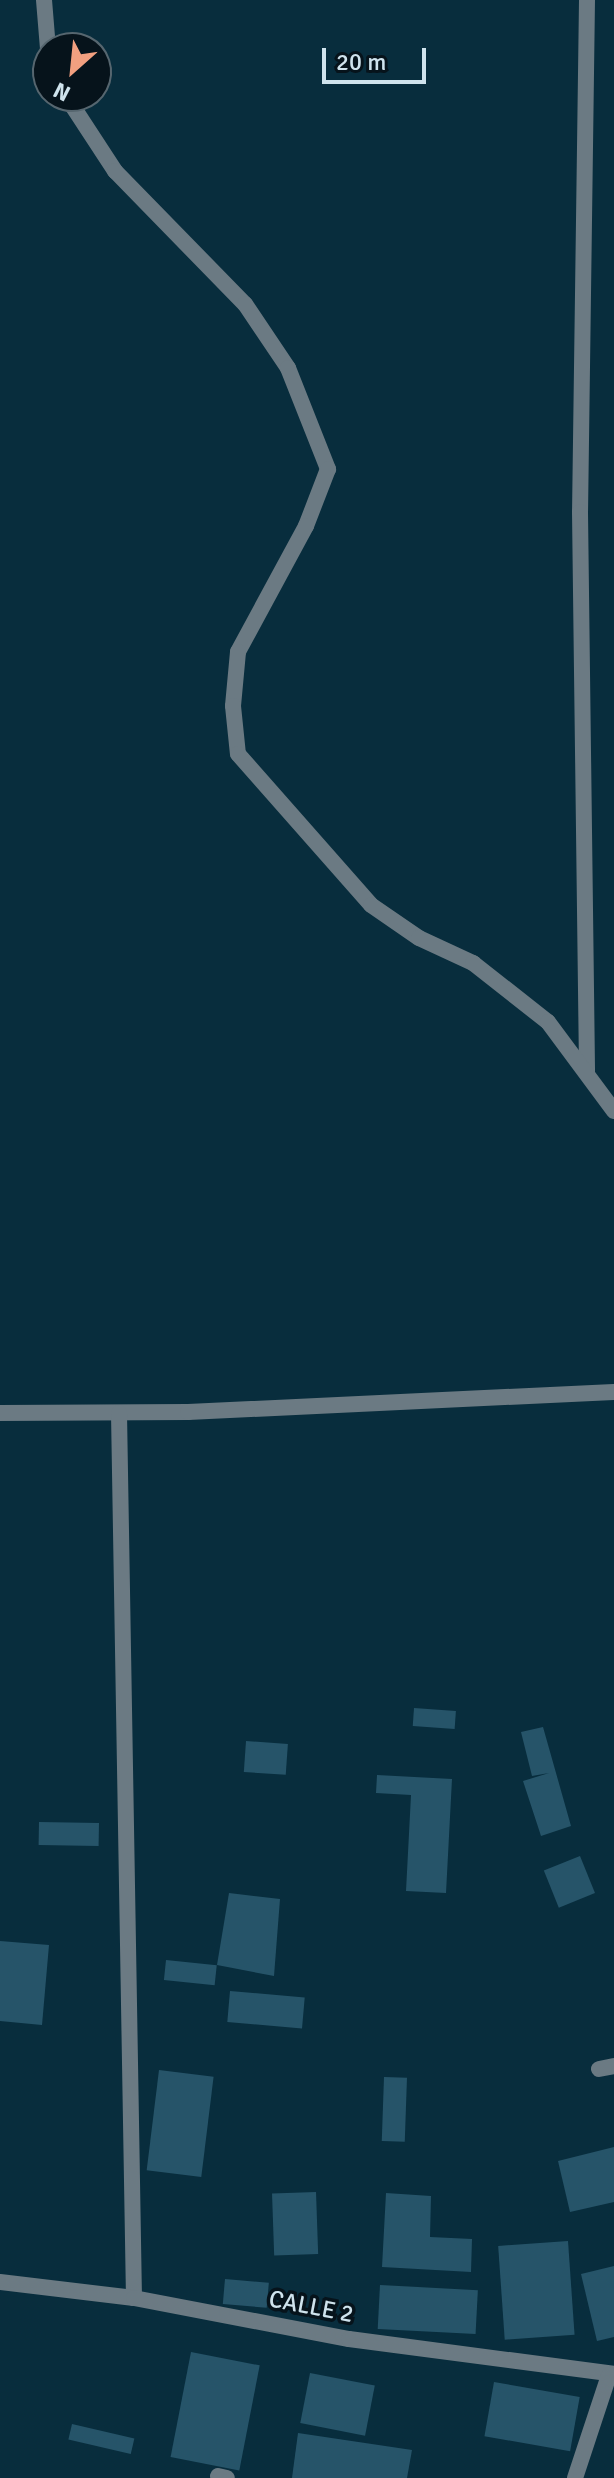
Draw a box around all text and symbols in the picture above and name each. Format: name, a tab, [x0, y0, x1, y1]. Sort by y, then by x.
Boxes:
north arrow	[32, 32, 112, 112]
scale bar	[326, 32, 430, 82]
text: 20 m	[336, 47, 386, 77]
text: N	[49, 77, 75, 108]
street label: CALLE 2	[266, 2285, 356, 2329]

